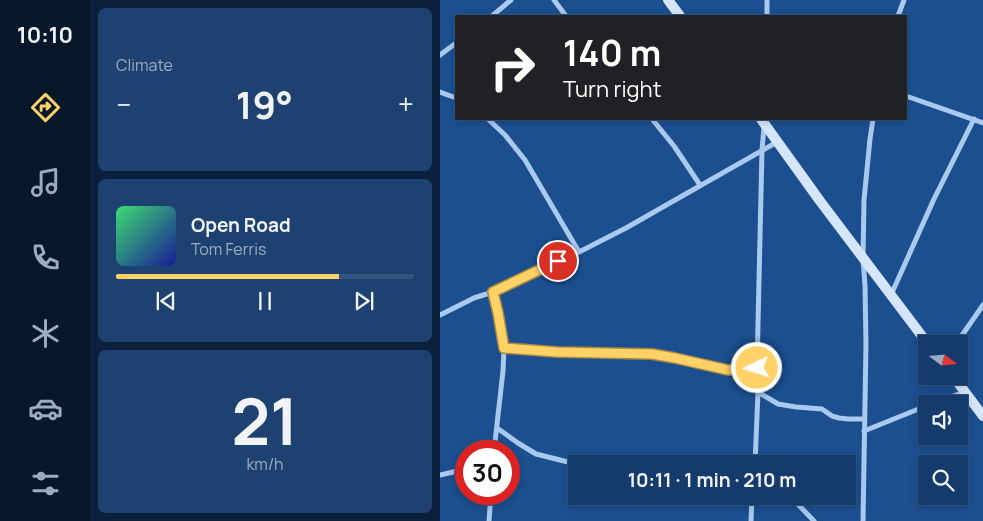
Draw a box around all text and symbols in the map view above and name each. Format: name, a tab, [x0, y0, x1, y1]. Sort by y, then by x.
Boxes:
text: 10:10	[17, 20, 73, 50]
text: 140 m	[563, 29, 661, 77]
icon: right	[480, 35, 545, 100]
text: Climate	[116, 54, 173, 76]
text: Turn right	[563, 74, 661, 104]
text: 19°	[236, 78, 293, 130]
text: −	[116, 85, 131, 123]
text: +	[398, 85, 414, 123]
icon: directions	[28, 90, 63, 125]
icon: music	[28, 165, 63, 200]
text: Open Road	[191, 212, 291, 238]
text: Tom Ferris	[191, 238, 266, 260]
icon: phone	[28, 240, 63, 275]
pin	[537, 240, 579, 282]
icon: arrive	[544, 247, 572, 275]
icon: previous	[152, 287, 180, 315]
icon: pause	[251, 287, 279, 315]
icon: next	[350, 287, 378, 315]
icon: climate	[28, 316, 63, 351]
north arrow	[918, 335, 968, 385]
map controls	[918, 335, 968, 505]
position arrow	[730, 341, 782, 393]
text: 21	[231, 376, 299, 465]
icon: car	[28, 391, 63, 426]
button: sound	[918, 395, 968, 445]
speed limit sign: 30	[455, 440, 520, 505]
text: km/h	[246, 453, 284, 475]
button: search	[918, 455, 968, 505]
icon: filters	[28, 466, 63, 501]
text: 10:11 · 1 min · 210 m	[628, 467, 796, 493]

